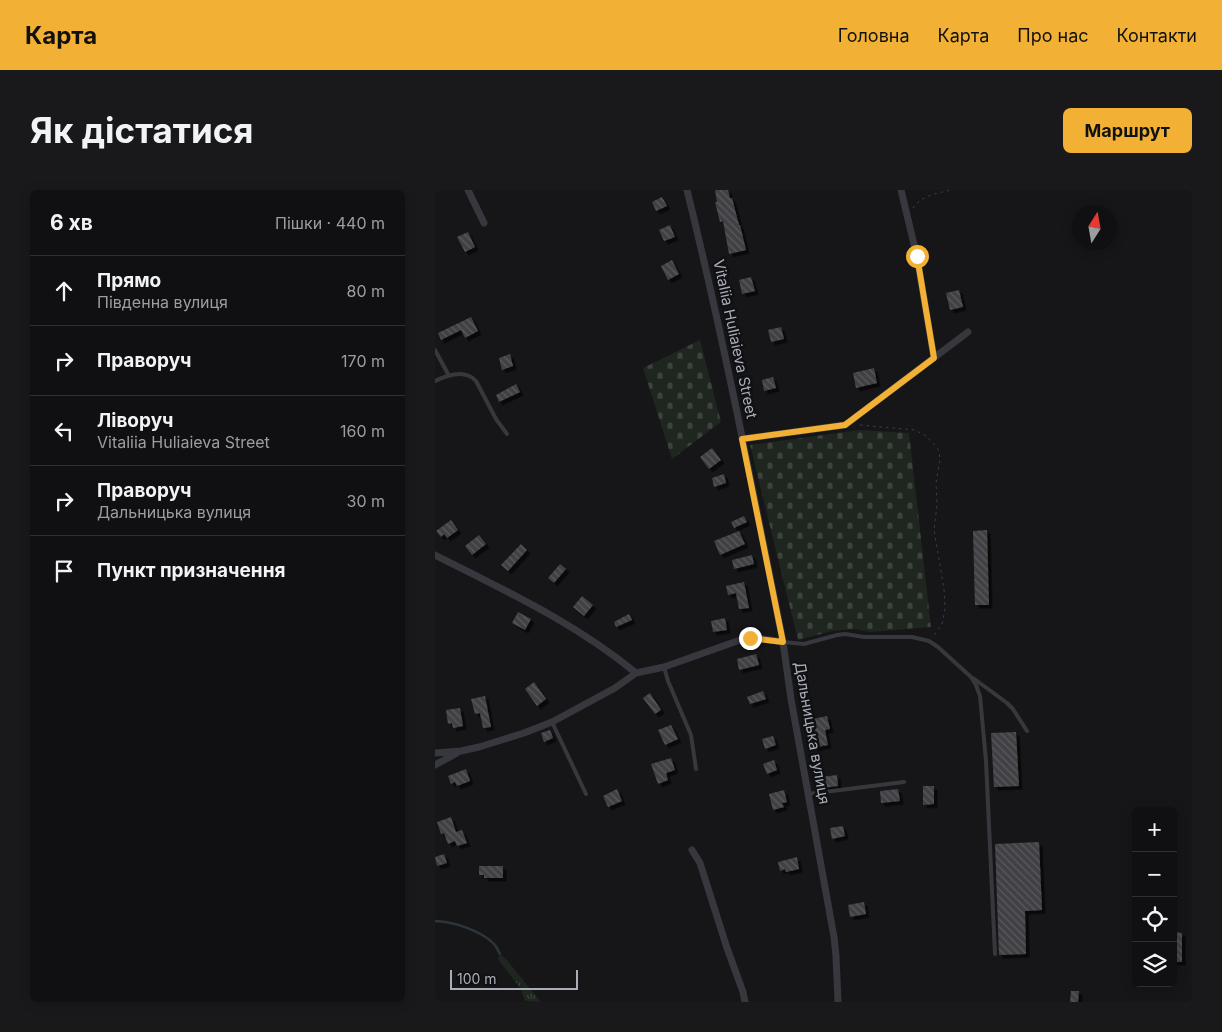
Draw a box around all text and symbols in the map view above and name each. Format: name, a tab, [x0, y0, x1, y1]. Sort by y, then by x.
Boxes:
text: Карта	[25, 21, 97, 50]
text: Головна	[838, 25, 910, 46]
text: Карта	[938, 25, 989, 46]
text: Про нас	[1017, 25, 1089, 46]
text: Контакти	[1117, 25, 1197, 46]
button: Маршрут	[1063, 108, 1192, 153]
text: Як дістатися	[30, 109, 254, 151]
north arrow	[1072, 205, 1117, 250]
text: 6 хв	[50, 210, 93, 235]
text: Пішки · 440 m	[275, 213, 385, 233]
route start	[906, 245, 929, 268]
street label: Vitaliia Huliaieva Street	[709, 258, 762, 420]
text: Прямо	[97, 269, 161, 292]
icon: ahead	[50, 277, 78, 305]
text: 80 m	[346, 281, 385, 301]
text: Південна вулиця	[97, 292, 228, 312]
icon: right	[50, 347, 78, 375]
text: Праворуч	[97, 349, 191, 372]
text: 170 m	[341, 351, 385, 371]
text: Ліворуч	[97, 409, 173, 432]
icon: left	[50, 417, 78, 445]
text: 160 m	[340, 421, 385, 441]
text: Vitaliia Huliaieva Street	[97, 432, 270, 452]
text: Праворуч	[97, 479, 191, 502]
icon: right	[50, 487, 78, 515]
text: 30 m	[347, 491, 385, 511]
text: Дальницька вулиця	[97, 502, 251, 522]
icon: arrive	[50, 557, 78, 585]
text: Пункт призначення	[97, 559, 285, 582]
route end	[739, 627, 762, 650]
street label: Дальницька вулиця	[791, 660, 834, 806]
map controls	[1132, 807, 1177, 987]
button: +	[1132, 807, 1177, 852]
button: −	[1132, 852, 1177, 897]
button: locate	[1132, 897, 1177, 942]
button: layers	[1132, 942, 1177, 987]
scale bar	[450, 967, 577, 990]
text: 100 m	[457, 970, 497, 987]

